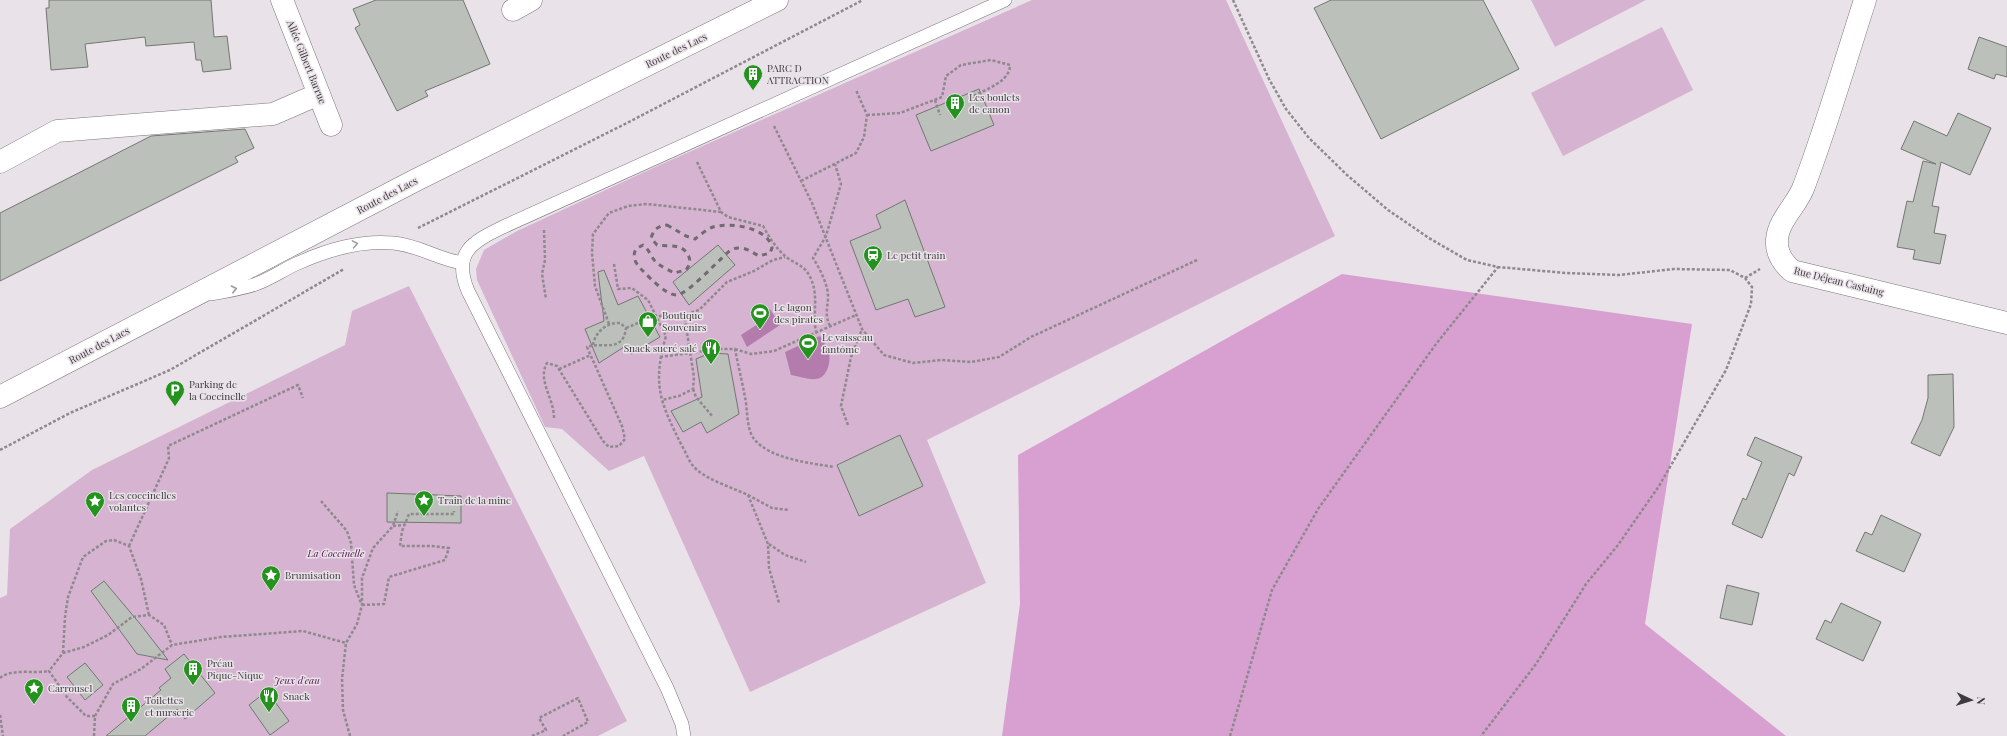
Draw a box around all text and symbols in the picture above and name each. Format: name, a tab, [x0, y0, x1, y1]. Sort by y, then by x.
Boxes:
street label: Allée Gilbert Barrue	[283, 17, 330, 106]
street label: Route des Lacs	[643, 29, 709, 71]
place label: PARC D ATTRACTION	[766, 61, 829, 87]
building icon: PARC D ATTRACTION	[742, 63, 764, 91]
place label: Les boulets de canon	[969, 90, 1020, 116]
building icon: Les boulets de canon	[944, 92, 966, 120]
street label: Route des Lacs	[354, 173, 420, 217]
one-way arrow	[352, 241, 358, 249]
station icon: Le petit train	[862, 244, 884, 272]
place label: Le petit train	[887, 248, 945, 262]
street label: Rue Déjean Castaing	[1793, 263, 1886, 299]
one-way arrow	[231, 286, 237, 294]
place label: Le lagon des pirates	[774, 300, 823, 326]
sports icon: Le lagon des pirates	[749, 302, 771, 330]
place label: Boutique Souvenirs	[662, 308, 706, 334]
shop icon: Boutique Souvenirs	[637, 310, 659, 338]
street label: Route des Lacs	[66, 323, 132, 367]
place label: Le vaisseau fantôme	[822, 330, 873, 356]
sports icon: Le vaisseau fantôme	[797, 332, 819, 360]
restaurant icon: Snack sucré salé	[700, 337, 722, 365]
place label: Snack sucré salé	[624, 341, 697, 355]
place label: Parking de la Coccinelle	[189, 377, 246, 403]
parking icon: Parking de la Coccinelle	[164, 379, 186, 407]
place label: Les coccinelles volantes	[108, 488, 176, 514]
place icon: Train de la mine	[413, 489, 435, 517]
place icon: Les coccinelles volantes	[84, 490, 106, 518]
place label: Train de la mine	[438, 493, 511, 507]
park label: La Coccinelle	[307, 546, 365, 560]
place icon: Brumisation	[260, 564, 282, 592]
place label: Brumisation	[285, 568, 341, 582]
place label: Préau Pique-Nique	[207, 656, 264, 682]
building icon: Préau Pique-Nique	[182, 658, 204, 686]
park label: Jeux d'eau	[274, 673, 320, 687]
place icon: Carrousel	[23, 677, 45, 705]
north arrow	[1951, 680, 1991, 720]
place label: Carrousel	[48, 681, 92, 695]
restaurant icon: Snack	[258, 685, 280, 713]
place label: Snack	[283, 689, 310, 703]
place label: Toilettes et nurserie	[145, 693, 194, 719]
building icon: Toilettes et nurserie	[120, 695, 142, 723]
text: N	[1974, 696, 1989, 705]

